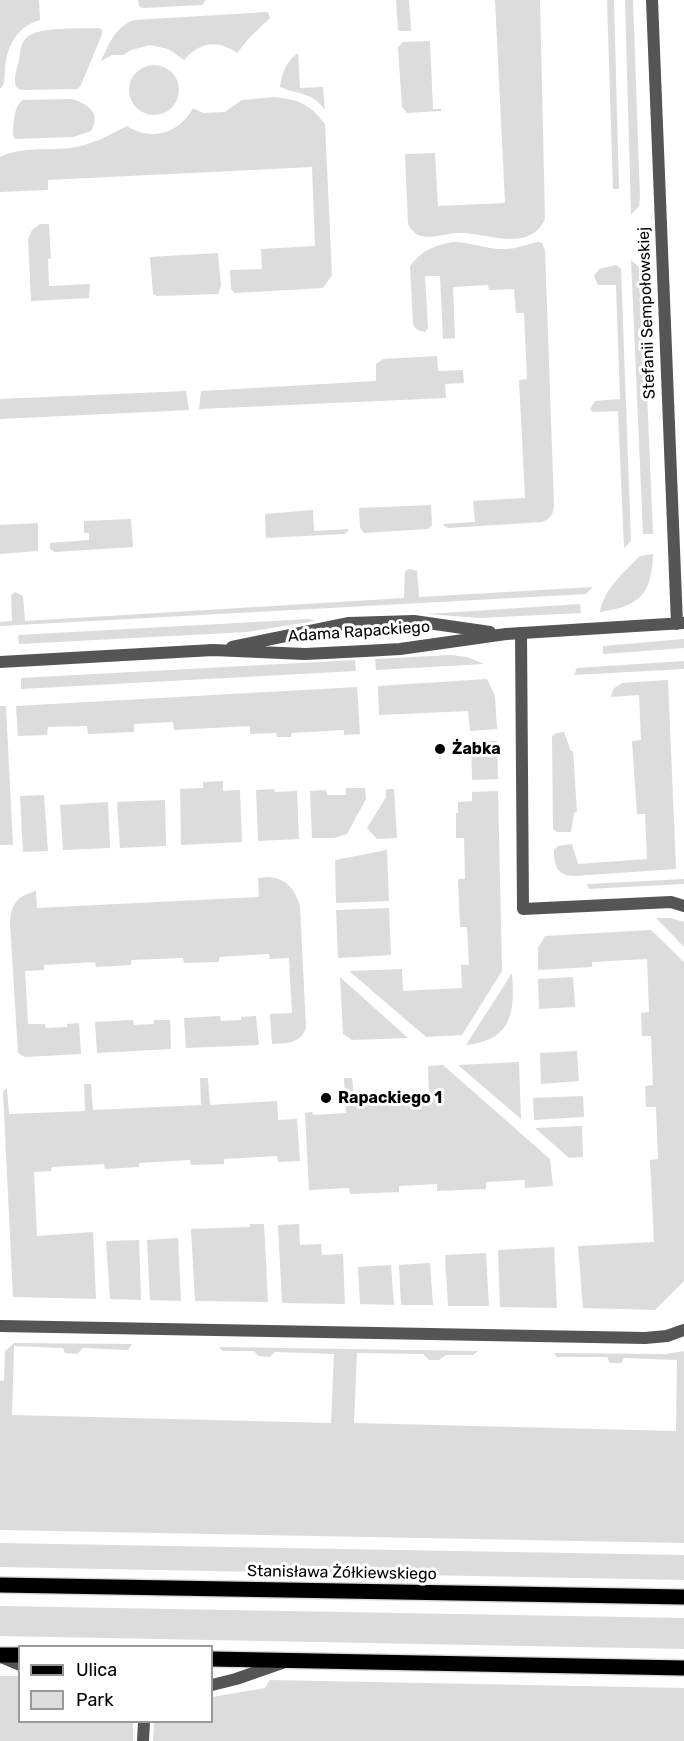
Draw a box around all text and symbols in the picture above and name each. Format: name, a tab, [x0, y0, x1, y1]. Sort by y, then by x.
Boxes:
street label: Stefanii Sempołowskiej	[634, 226, 660, 400]
street label: Adama Rapackiego	[287, 617, 431, 647]
place label: Żabka	[452, 739, 501, 759]
marker: Żabka	[433, 742, 447, 756]
place label: Rapackiego 1	[338, 1088, 442, 1108]
marker: Rapackiego 1	[319, 1091, 333, 1105]
street label: Stanisława Żółkiewskiego	[247, 1562, 437, 1584]
legend	[18, 1645, 213, 1723]
text: Ulica	[76, 1659, 117, 1681]
text: Park	[76, 1689, 113, 1711]

